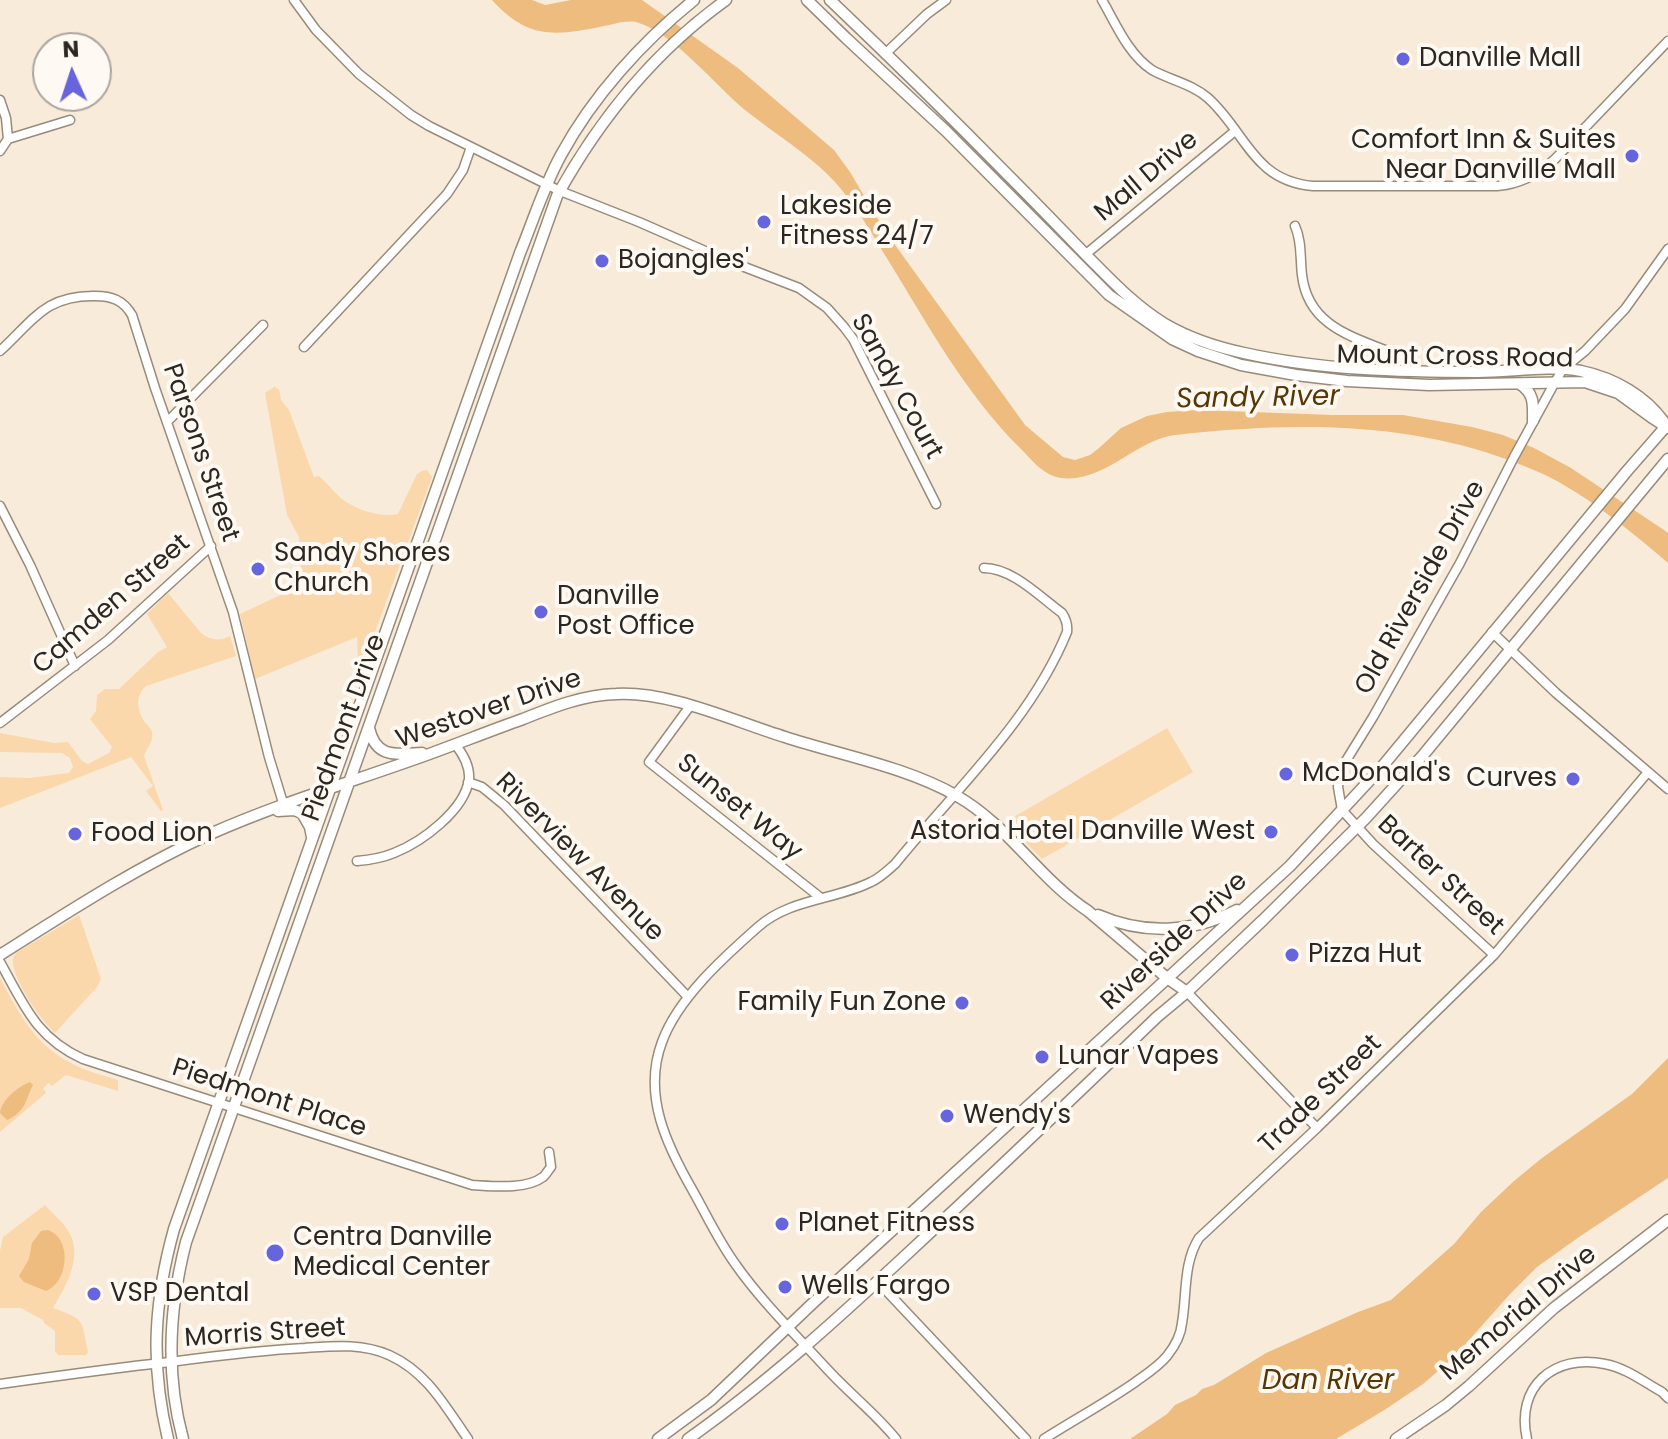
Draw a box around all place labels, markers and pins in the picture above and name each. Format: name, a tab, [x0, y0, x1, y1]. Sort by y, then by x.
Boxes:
place label: Danville Mall	[1419, 43, 1581, 75]
marker: Danville Mall	[1394, 50, 1412, 68]
place label: Comfort Inn & Suites Near Danville Mall	[1351, 125, 1616, 186]
marker: Comfort Inn & Suites Near Danville Mall	[1623, 147, 1641, 165]
place label: Lakeside Fitness 24/7	[780, 191, 934, 252]
marker: Lakeside Fitness 24/7	[755, 213, 773, 231]
place label: Bojangles'	[618, 245, 749, 277]
marker: Bojangles'	[593, 252, 611, 270]
place label: Sandy Shores Church	[274, 538, 451, 600]
marker: Sandy Shores Church	[249, 560, 267, 578]
place label: Danville Post Office	[557, 581, 695, 642]
marker: Danville Post Office	[532, 603, 550, 621]
place label: McDonald's	[1302, 758, 1451, 790]
place label: Curves	[1466, 763, 1557, 795]
marker: McDonald's	[1277, 765, 1295, 783]
marker: Curves	[1564, 770, 1582, 788]
place label: Astoria Hotel Danville West	[910, 816, 1255, 848]
place label: Food Lion	[91, 818, 213, 850]
marker: Astoria Hotel Danville West	[1262, 823, 1280, 841]
marker: Food Lion	[66, 825, 84, 843]
place label: Pizza Hut	[1308, 939, 1422, 971]
marker: Pizza Hut	[1283, 946, 1301, 964]
place label: Family Fun Zone	[737, 987, 946, 1019]
marker: Family Fun Zone	[953, 994, 971, 1012]
place label: Lunar Vapes	[1058, 1041, 1219, 1073]
marker: Lunar Vapes	[1033, 1048, 1051, 1066]
place label: Wendy's	[963, 1100, 1071, 1132]
marker: Wendy's	[938, 1107, 956, 1125]
place label: Planet Fitness	[798, 1208, 975, 1240]
marker: Planet Fitness	[773, 1215, 791, 1233]
place label: Centra Danville Medical Center	[293, 1222, 492, 1284]
marker: Centra Danville Medical Center	[264, 1242, 286, 1264]
place label: Wells Fargo	[801, 1271, 950, 1303]
place label: VSP Dental	[110, 1278, 249, 1310]
marker: Wells Fargo	[776, 1278, 794, 1296]
marker: VSP Dental	[85, 1285, 103, 1303]

